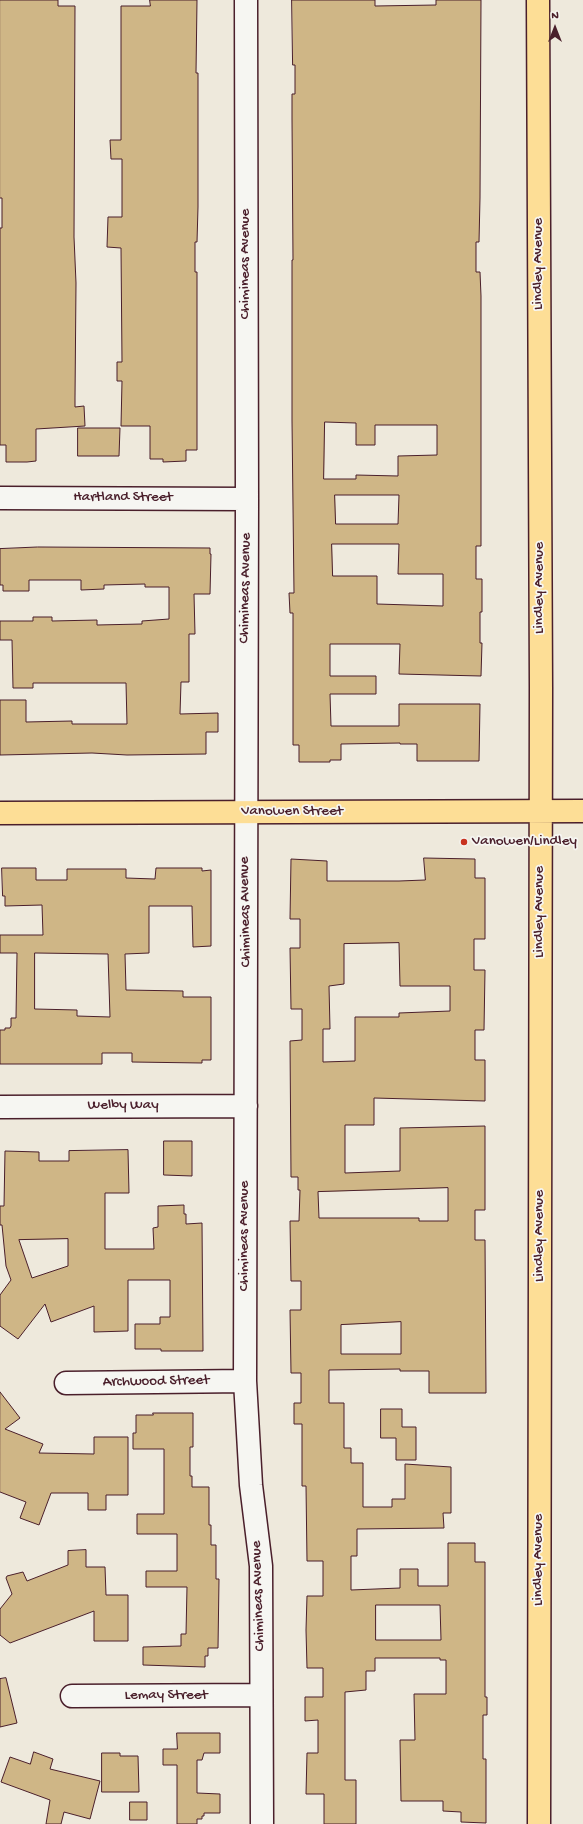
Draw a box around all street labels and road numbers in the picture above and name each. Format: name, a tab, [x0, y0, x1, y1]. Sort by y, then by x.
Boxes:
street label: Chimineas Avenue	[237, 209, 255, 319]
street label: Lindley Avenue	[530, 218, 548, 310]
street label: Hartland Street	[73, 489, 173, 507]
street label: Chimineas Avenue	[236, 532, 256, 644]
street label: Lindley Avenue	[531, 542, 549, 634]
street label: Vanowen Street	[241, 803, 343, 821]
street label: Chimineas Avenue	[236, 856, 256, 968]
street label: Lindley Avenue	[531, 866, 549, 958]
street label: Welby Way	[87, 1097, 159, 1115]
street label: Chimineas Avenue	[236, 1181, 254, 1291]
street label: Lindley Avenue	[531, 1190, 549, 1282]
street label: Archwood Street	[102, 1372, 210, 1392]
street label: Lindley Avenue	[530, 1514, 548, 1606]
street label: Chimineas Avenue	[248, 1540, 270, 1652]
street label: Lemay Street	[124, 1687, 208, 1705]

